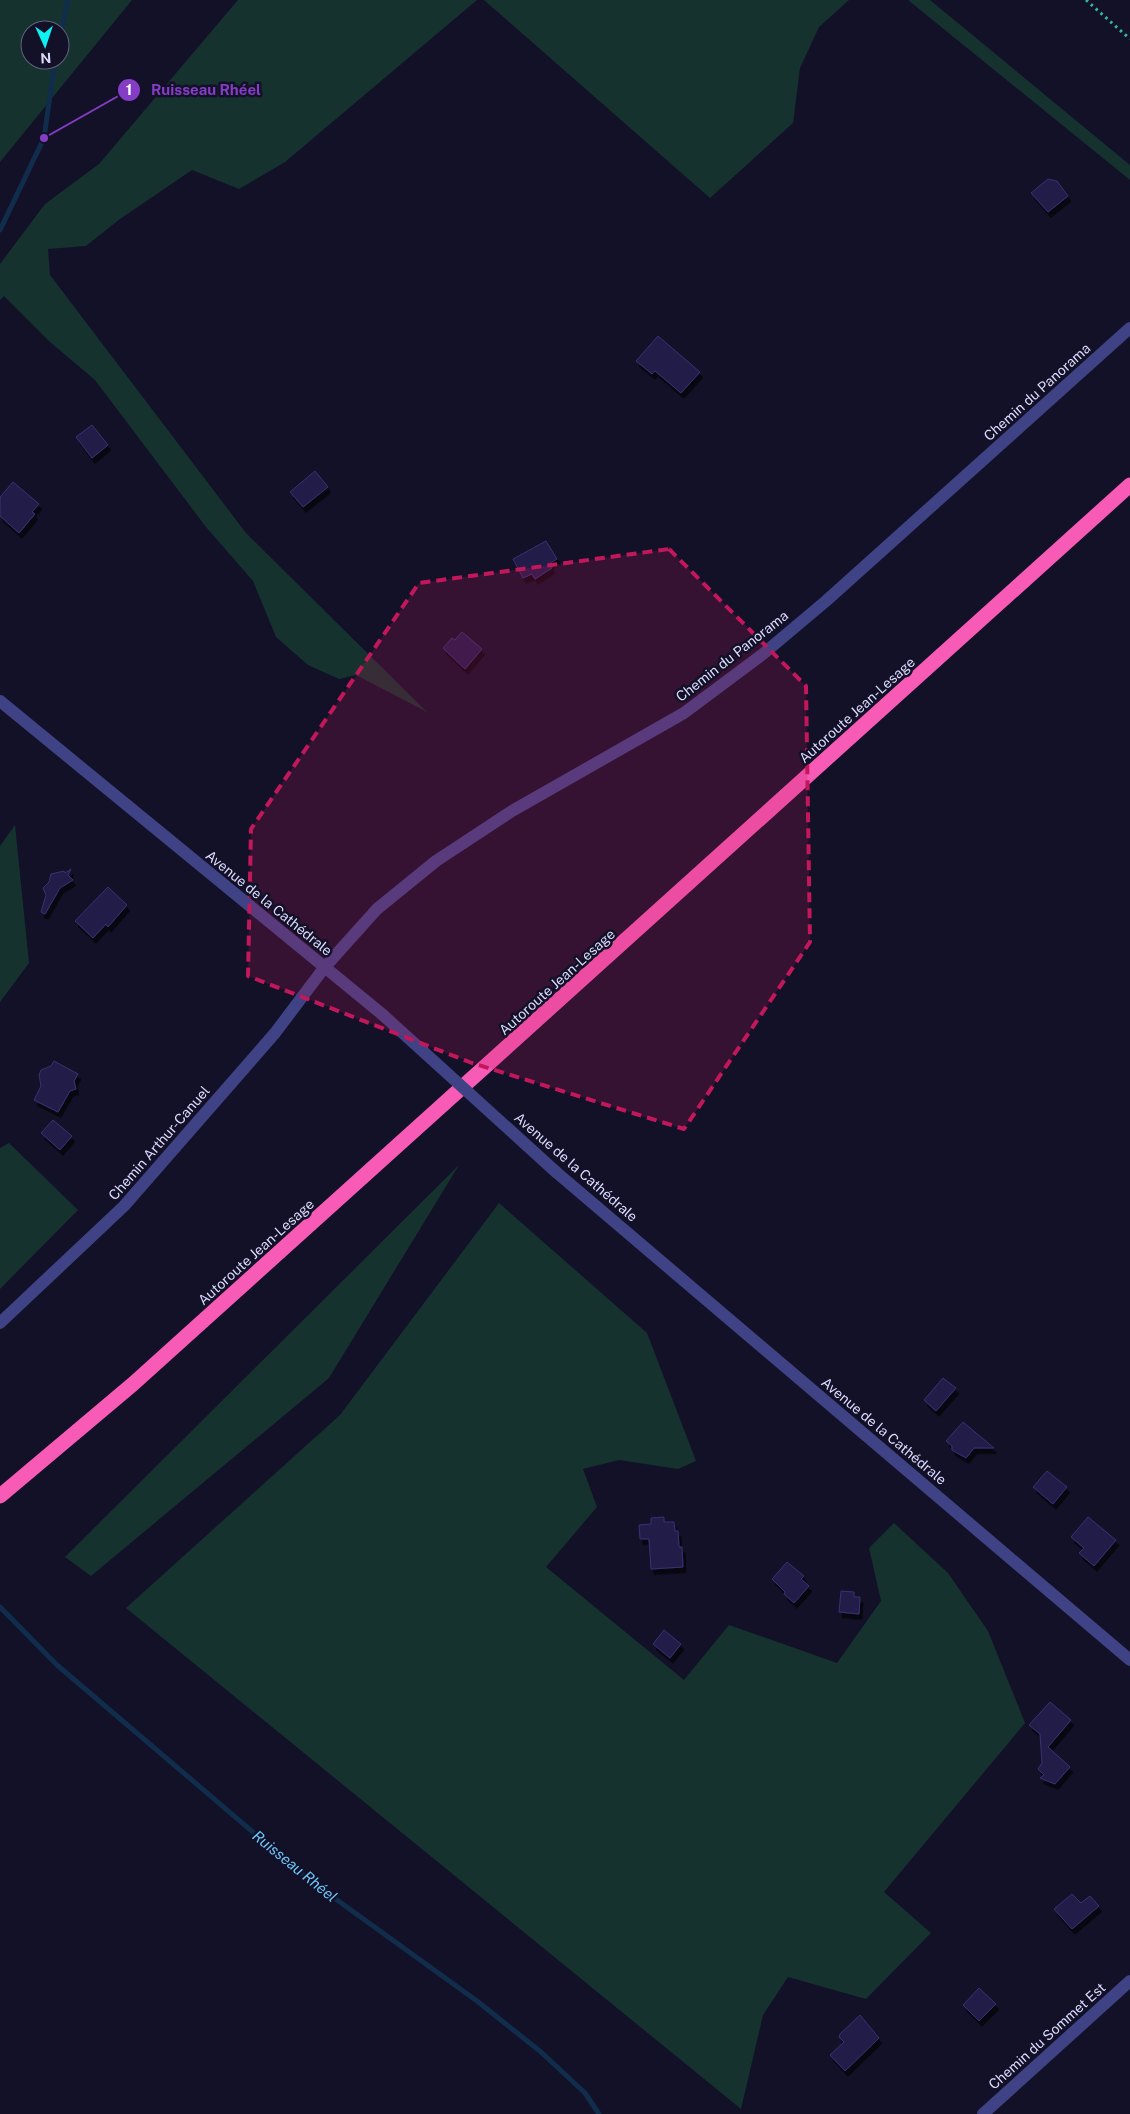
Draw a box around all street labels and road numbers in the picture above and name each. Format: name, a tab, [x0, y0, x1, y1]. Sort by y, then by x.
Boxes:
street label: Chemin du Panorama	[980, 340, 1094, 444]
street label: Chemin du Panorama	[673, 607, 791, 705]
street label: Autoroute Jean-Lesage	[796, 654, 918, 766]
street label: Avenue de la Cathédrale	[203, 847, 335, 959]
street label: Autoroute Jean-Lesage	[496, 926, 618, 1038]
street label: Chemin Arthur-Canuel	[105, 1083, 213, 1203]
street label: Avenue de la Cathédrale	[511, 1109, 641, 1225]
street label: Autoroute Jean-Lesage	[195, 1196, 317, 1308]
street label: Avenue de la Cathédrale	[818, 1374, 950, 1488]
street label: Chemin du Sommet Est	[985, 1979, 1109, 2093]

